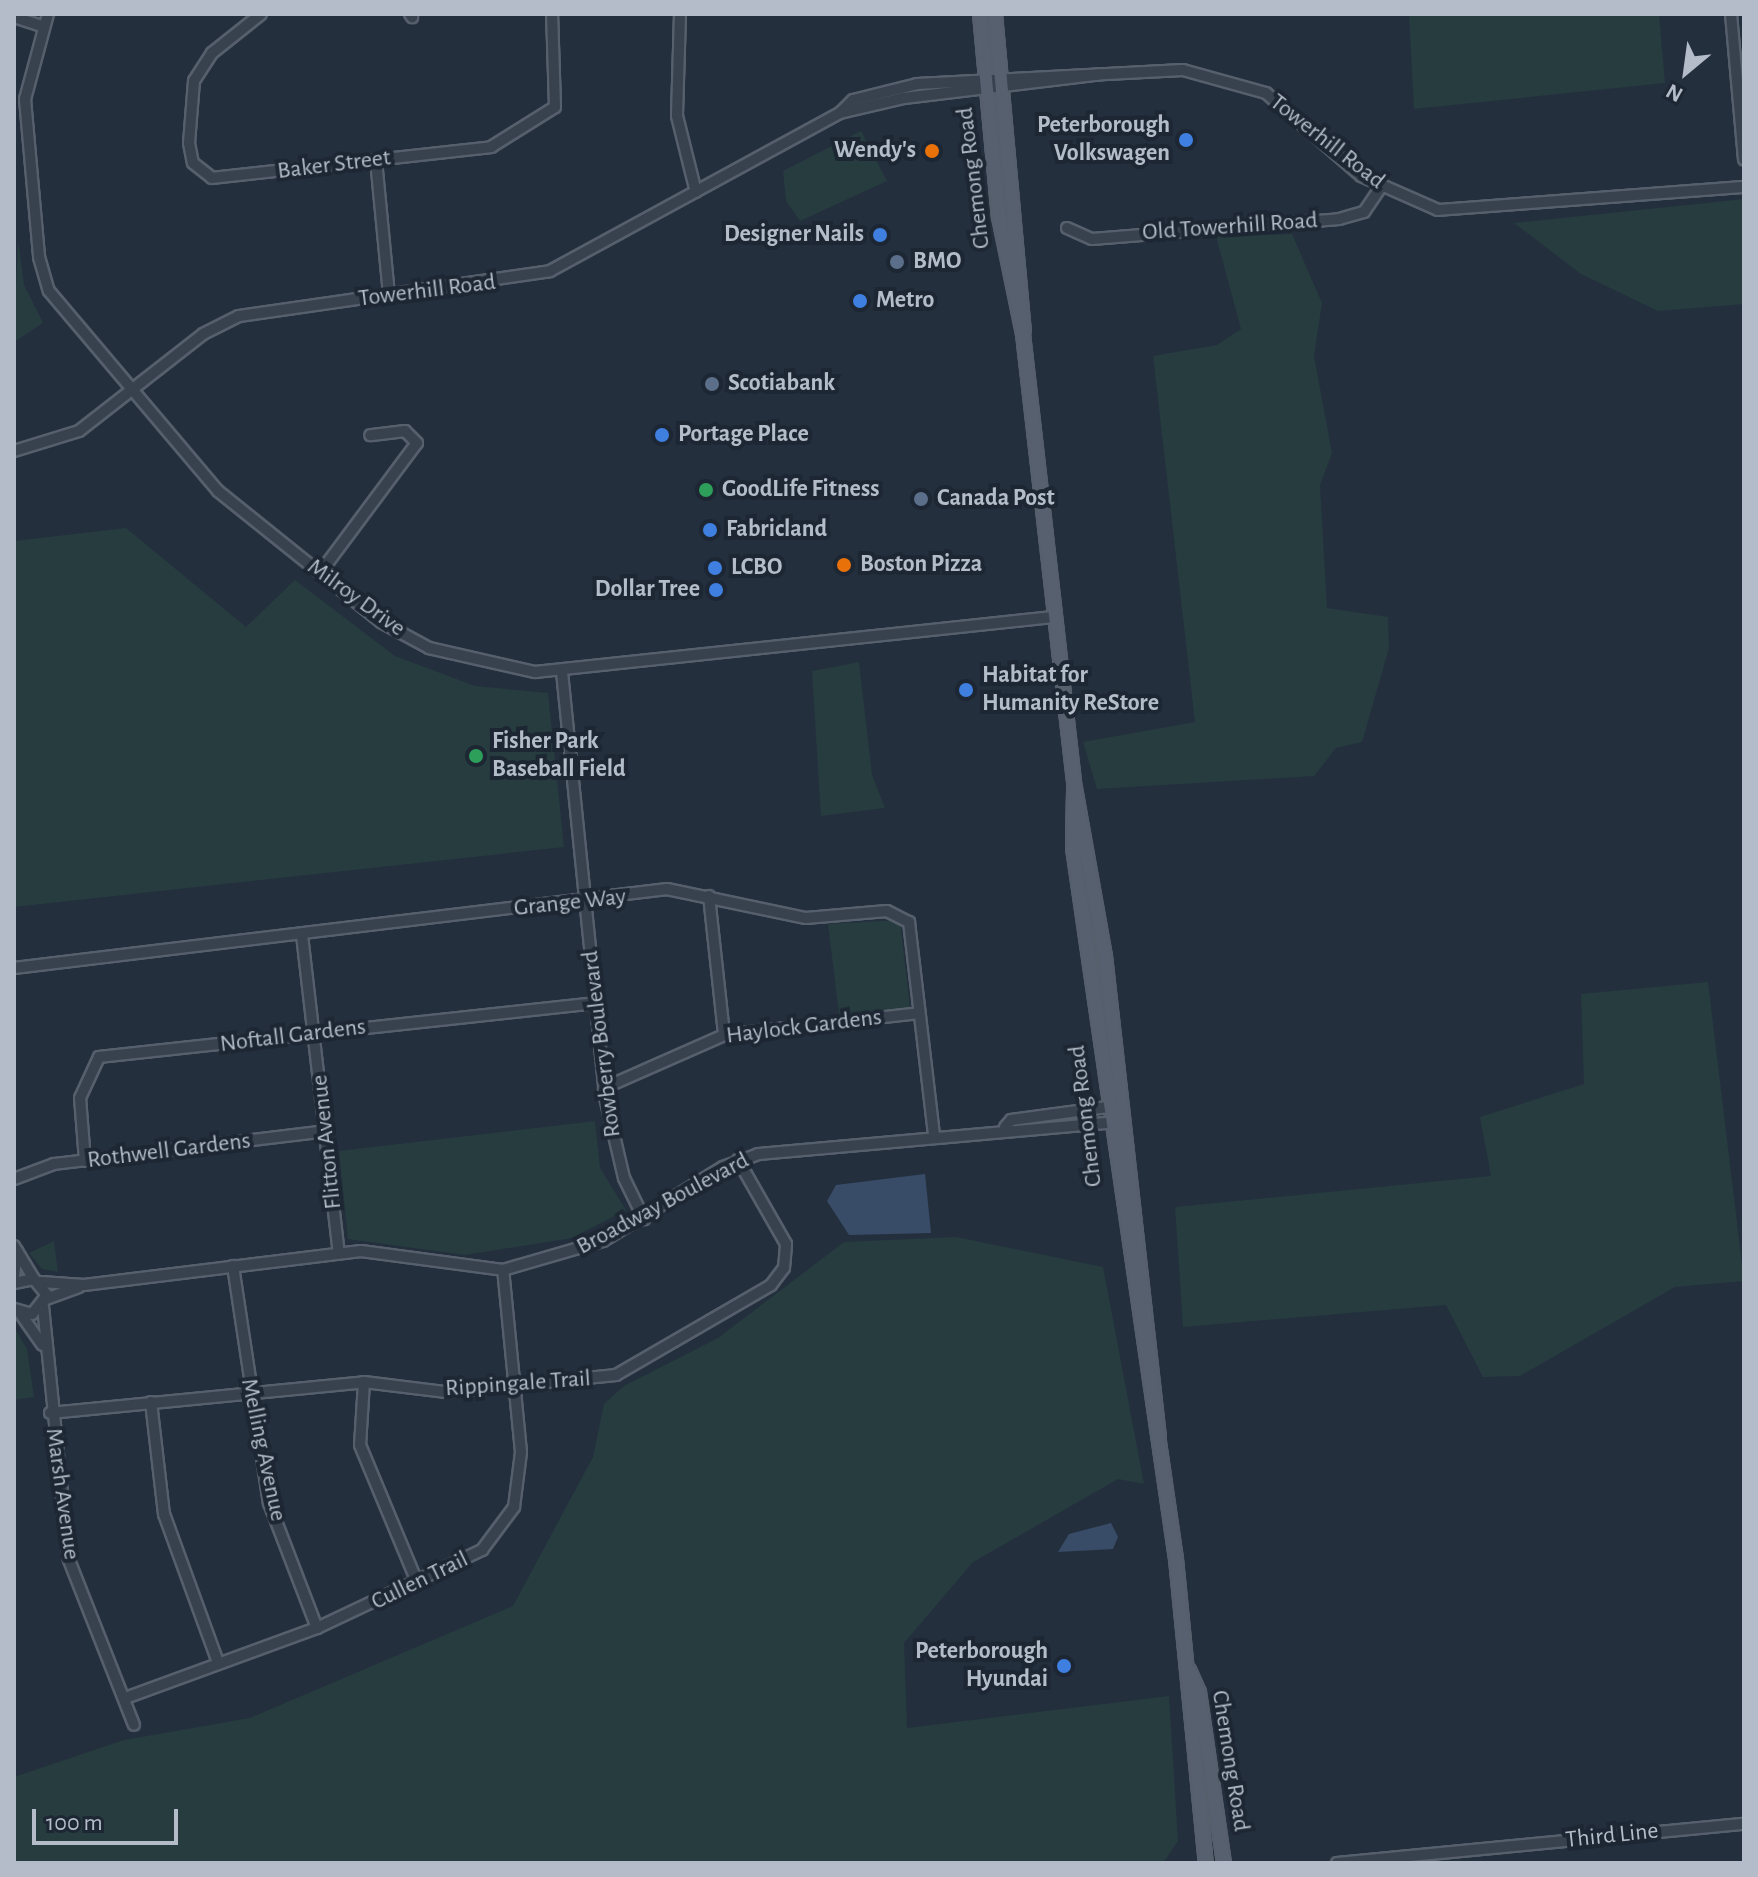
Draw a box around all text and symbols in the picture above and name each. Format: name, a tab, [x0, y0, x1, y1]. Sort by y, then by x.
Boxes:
north arrow	[1646, 32, 1726, 112]
text: N	[1662, 80, 1686, 106]
street label: Towerhill Road	[1264, 88, 1390, 196]
street label: Chemong Road	[951, 106, 997, 250]
place label: Peterborough Volkswagen	[1037, 112, 1170, 168]
marker: Peterborough Volkswagen	[1177, 131, 1195, 149]
place label: Wendy's	[834, 137, 916, 165]
marker: Wendy's	[923, 142, 941, 160]
street label: Baker Street	[276, 144, 392, 186]
street label: Old Towerhill Road	[1141, 207, 1319, 247]
place label: Designer Nails	[724, 221, 864, 249]
marker: Designer Nails	[871, 226, 889, 244]
place label: BMO	[913, 248, 961, 276]
marker: BMO	[888, 253, 906, 271]
street label: Towerhill Road	[357, 268, 497, 314]
place label: Metro	[876, 287, 934, 315]
marker: Metro	[851, 292, 869, 310]
place label: Scotiabank	[728, 370, 835, 398]
marker: Scotiabank	[703, 375, 721, 393]
place label: Portage Place	[678, 421, 809, 449]
marker: Portage Place	[653, 426, 671, 444]
place label: GoodLife Fitness	[722, 476, 879, 504]
marker: GoodLife Fitness	[697, 481, 715, 499]
place label: Canada Post	[937, 485, 1055, 513]
marker: Canada Post	[912, 490, 930, 508]
place label: Fabricland	[726, 516, 827, 544]
marker: Fabricland	[701, 521, 719, 539]
place label: Boston Pizza	[860, 551, 982, 579]
street label: Milroy Drive	[301, 553, 411, 643]
place label: LCBO	[731, 554, 782, 582]
marker: Boston Pizza	[835, 556, 853, 574]
marker: LCBO	[706, 559, 724, 577]
place label: Dollar Tree	[595, 576, 700, 604]
marker: Dollar Tree	[707, 581, 725, 599]
place label: Habitat for Humanity ReStore	[982, 662, 1159, 718]
marker: Habitat for Humanity ReStore	[957, 681, 975, 699]
place label: Fisher Park Baseball Field	[492, 728, 626, 784]
marker: Fisher Park Baseball Field	[467, 747, 485, 765]
street label: Grange Way	[513, 883, 627, 923]
street label: Rowberry Boulevard	[576, 949, 628, 1139]
street label: Haylock Gardens	[725, 1003, 883, 1051]
street label: Noftall Gardens	[218, 1013, 368, 1059]
street label: Chemong Road	[1063, 1044, 1109, 1188]
street label: Flitton Avenue	[306, 1073, 348, 1211]
street label: Rothwell Gardens	[86, 1127, 252, 1175]
street label: Broadway Boulevard	[572, 1146, 754, 1262]
street label: Rippingale Trail	[444, 1365, 592, 1403]
street label: Melling Avenue	[234, 1376, 292, 1524]
street label: Marsh Avenue	[39, 1426, 85, 1562]
street label: Cullen Trail	[367, 1545, 473, 1617]
place label: Peterborough Hyundai	[915, 1638, 1048, 1694]
marker: Peterborough Hyundai	[1055, 1657, 1073, 1675]
street label: Chemong Road	[1205, 1688, 1255, 1834]
scale bar	[36, 1793, 182, 1843]
text: 100 m	[46, 1811, 103, 1835]
street label: Third Line	[1564, 1817, 1660, 1855]

